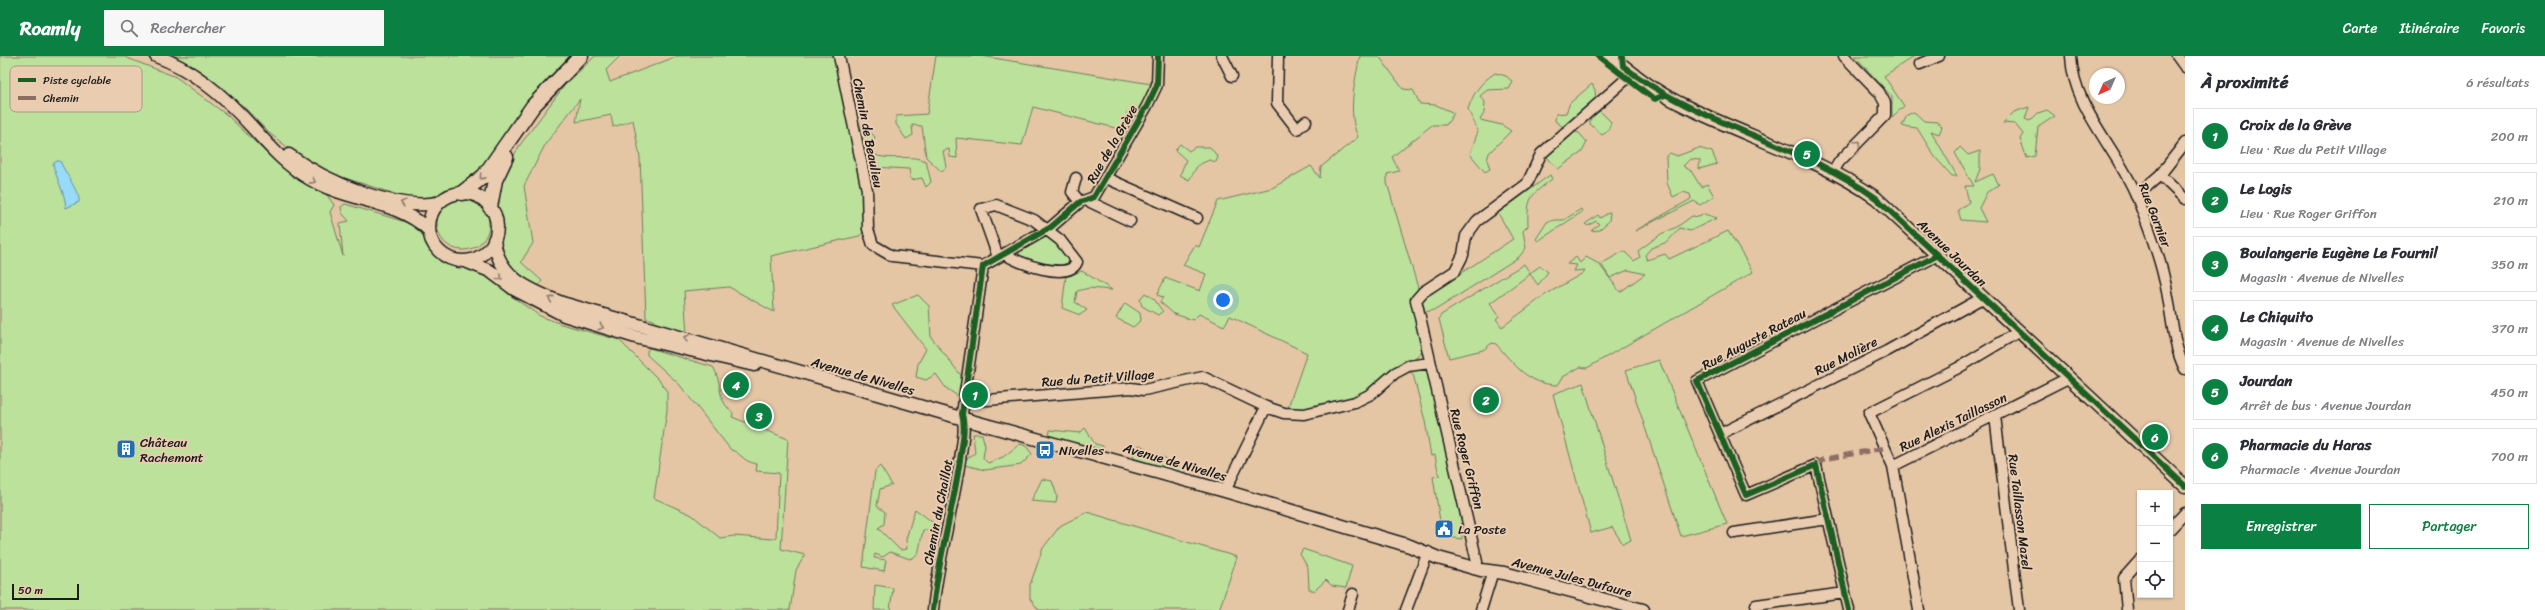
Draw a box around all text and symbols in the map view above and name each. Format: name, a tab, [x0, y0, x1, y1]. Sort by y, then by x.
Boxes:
search box	[104, 10, 384, 46]
text: Roamly	[20, 12, 80, 45]
text: Rechercher	[150, 15, 225, 41]
text: Carte	[2343, 16, 2378, 41]
text: Itinéraire	[2400, 16, 2459, 41]
text: Favoris	[2481, 16, 2525, 41]
icon: search	[118, 17, 140, 39]
legend	[10, 66, 142, 112]
text: À proximité	[2201, 67, 2288, 97]
north arrow	[2089, 68, 2125, 104]
text: Piste cyclable	[43, 71, 112, 90]
text: 6 résultats	[2466, 71, 2529, 94]
street label: Chemin de Beaulieu	[846, 76, 890, 190]
text: Chemin	[43, 89, 79, 108]
street label: Rue de la Grève	[1080, 100, 1144, 188]
text: Croix de la Grève	[2240, 112, 2351, 138]
text: 1	[2212, 125, 2218, 148]
text: 200 m	[2491, 125, 2528, 148]
text: Lieu · Rue du Petit Village	[2240, 138, 2387, 161]
pin: 5	[1794, 139, 1820, 169]
one-way arrow	[1853, 140, 1861, 148]
one-way arrow	[480, 172, 487, 180]
one-way arrow	[309, 176, 316, 183]
text: Le Logis	[2240, 176, 2292, 202]
street label: Rue Garnier	[2132, 179, 2178, 251]
text: 2	[2211, 189, 2219, 212]
text: 210 m	[2493, 189, 2528, 212]
one-way arrow	[399, 199, 406, 208]
text: Lieu · Rue Roger Griffon	[2240, 202, 2377, 225]
street label: Avenue Jourdan	[1911, 213, 1992, 293]
text: Boulangerie Eugène Le Fournil	[2240, 240, 2438, 266]
text: 3	[2211, 253, 2219, 276]
text: 350 m	[2491, 253, 2528, 276]
text: Magasin · Avenue de Nivelles	[2240, 266, 2404, 289]
one-way arrow	[495, 274, 502, 281]
your location	[1213, 290, 1233, 310]
one-way arrow	[547, 295, 554, 303]
street label: Rue Auguste Rateau	[1698, 302, 1810, 376]
text: Le Chiquito	[2240, 304, 2313, 330]
text: 4	[2211, 317, 2219, 340]
text: 370 m	[2492, 317, 2528, 340]
one-way arrow	[598, 322, 605, 331]
street label: Rue Molière	[1810, 330, 1882, 382]
text: Magasin · Avenue de Nivelles	[2240, 330, 2404, 353]
one-way arrow	[683, 334, 690, 343]
street label: Avenue de Nivelles	[808, 350, 918, 402]
street label: Rue du Petit Village	[1041, 363, 1156, 393]
text: Jourdan	[2240, 368, 2292, 394]
pin: 4	[723, 370, 749, 400]
pin: 1	[962, 380, 988, 410]
text: 5	[2211, 381, 2219, 404]
text: 450 m	[2490, 381, 2528, 404]
pin: 2	[1473, 385, 1499, 415]
street label: Rue Alexis Taillasson	[1895, 386, 2011, 458]
text: Arrêt de bus · Avenue Jourdan	[2240, 394, 2411, 417]
pin: 3	[746, 401, 772, 431]
street label: Rue Roger Griffon	[1443, 406, 1491, 512]
pin: 6	[2142, 422, 2168, 452]
place label: Château Rachemont	[140, 431, 204, 469]
text: Pharmacie du Haras	[2240, 432, 2372, 458]
street label: Avenue de Nivelles	[1120, 436, 1230, 488]
building icon: Château Rachemont	[115, 438, 137, 460]
bus stop icon: Nivelles	[1034, 439, 1056, 461]
place label: Nivelles	[1059, 439, 1105, 462]
text: 6	[2211, 445, 2219, 468]
text: 700 m	[2491, 445, 2528, 468]
street label: Rue Taillasson Mazel	[2001, 453, 2039, 572]
street label: Chemin du Chaillot	[916, 457, 960, 567]
text: Pharmacie · Avenue Jourdan	[2240, 458, 2400, 481]
map controls	[2137, 490, 2173, 598]
button: +	[2137, 490, 2173, 526]
button: Enregistrer	[2201, 504, 2361, 549]
button: Partager	[2369, 504, 2529, 549]
public building icon: La Poste	[1433, 518, 1455, 540]
place label: La Poste	[1458, 518, 1506, 541]
button: −	[2137, 526, 2173, 562]
street label: Avenue Jules Dufaure	[1509, 550, 1634, 604]
button: locate	[2137, 562, 2173, 598]
text: 50 m	[18, 581, 43, 600]
scale bar	[12, 582, 79, 601]

